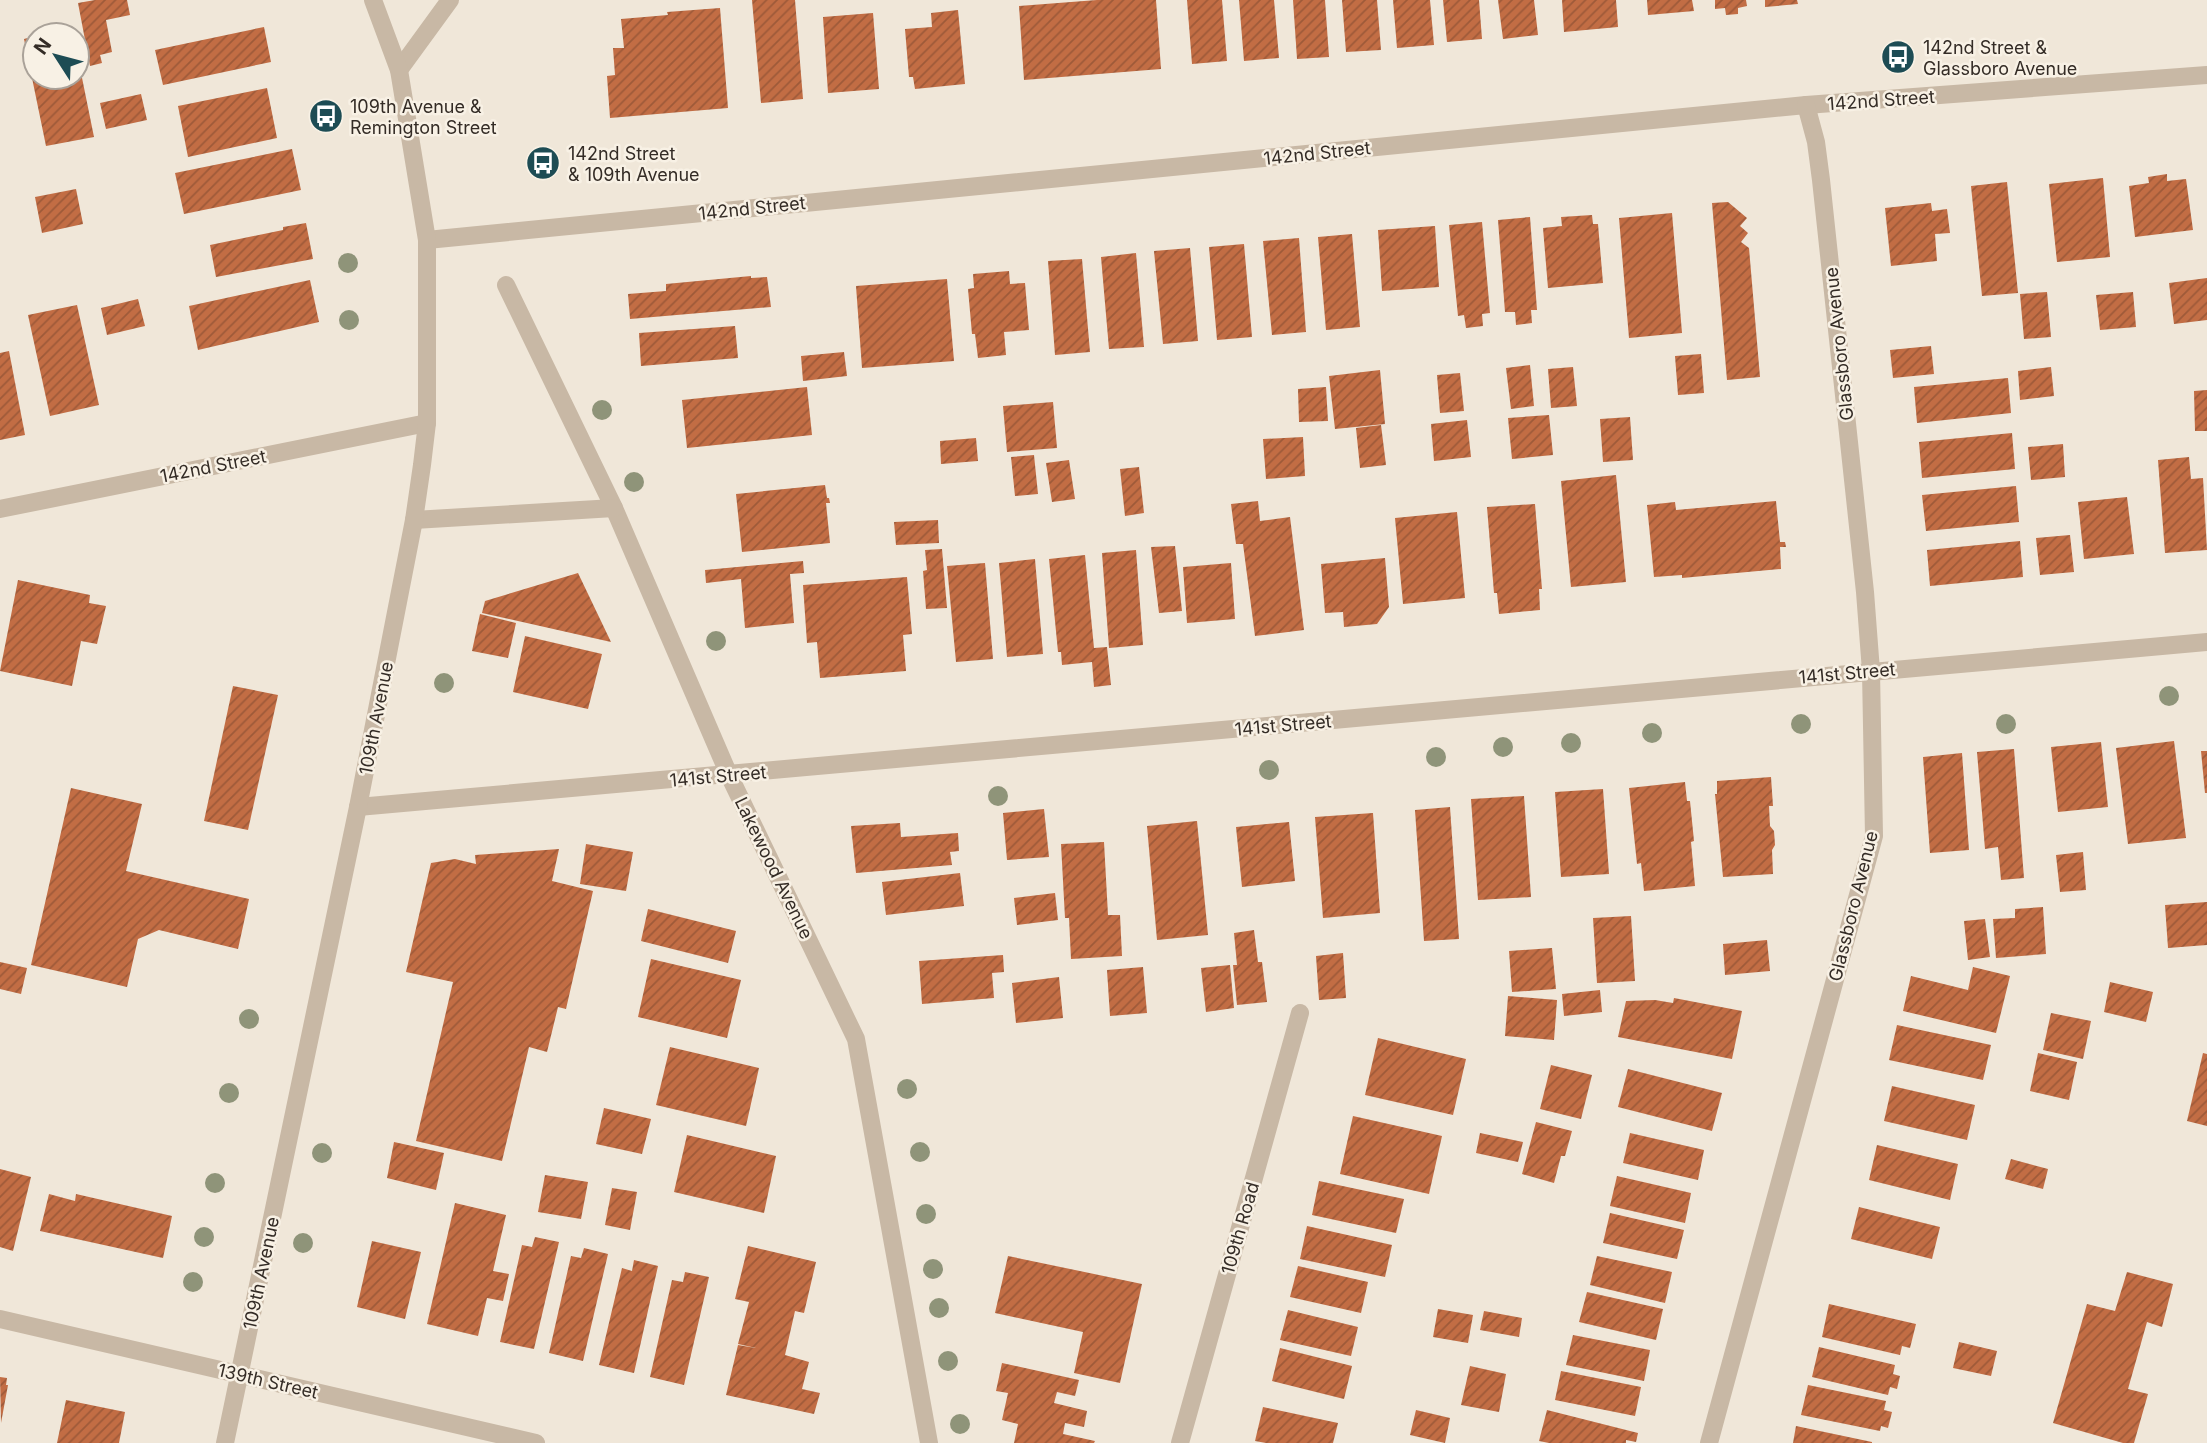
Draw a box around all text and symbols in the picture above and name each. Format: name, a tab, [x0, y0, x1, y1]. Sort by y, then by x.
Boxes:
north arrow	[21, 21, 91, 91]
text: N	[29, 34, 56, 59]
place label: 142nd Street & Glassboro Avenue	[1923, 37, 2077, 79]
bus stop icon: 142nd Street & Glassboro Avenue	[1879, 38, 1917, 76]
street label: 142nd Street	[1827, 86, 1935, 114]
place label: 109th Avenue & Remington Street	[350, 96, 497, 138]
bus stop icon: 109th Avenue & Remington Street	[307, 97, 345, 135]
street label: 142nd Street	[1262, 137, 1372, 169]
place label: 142nd Street & 109th Avenue	[568, 143, 700, 185]
bus stop icon: 142nd Street & 109th Avenue	[524, 144, 562, 182]
street label: 142nd Street	[697, 192, 807, 224]
street label: Glassboro Avenue	[1820, 266, 1858, 422]
street label: 142nd Street	[158, 445, 268, 487]
street label: 141st Street	[1798, 658, 1896, 688]
street label: 109th Avenue	[355, 660, 397, 776]
street label: 141st Street	[1234, 710, 1332, 740]
street label: 141st Street	[669, 761, 767, 791]
street label: Lakewood Avenue	[731, 794, 817, 942]
street label: Glassboro Avenue	[1824, 829, 1882, 983]
street label: 109th Road	[1217, 1179, 1263, 1277]
street label: 109th Avenue	[239, 1215, 283, 1331]
street label: 139th Street	[216, 1359, 320, 1403]

